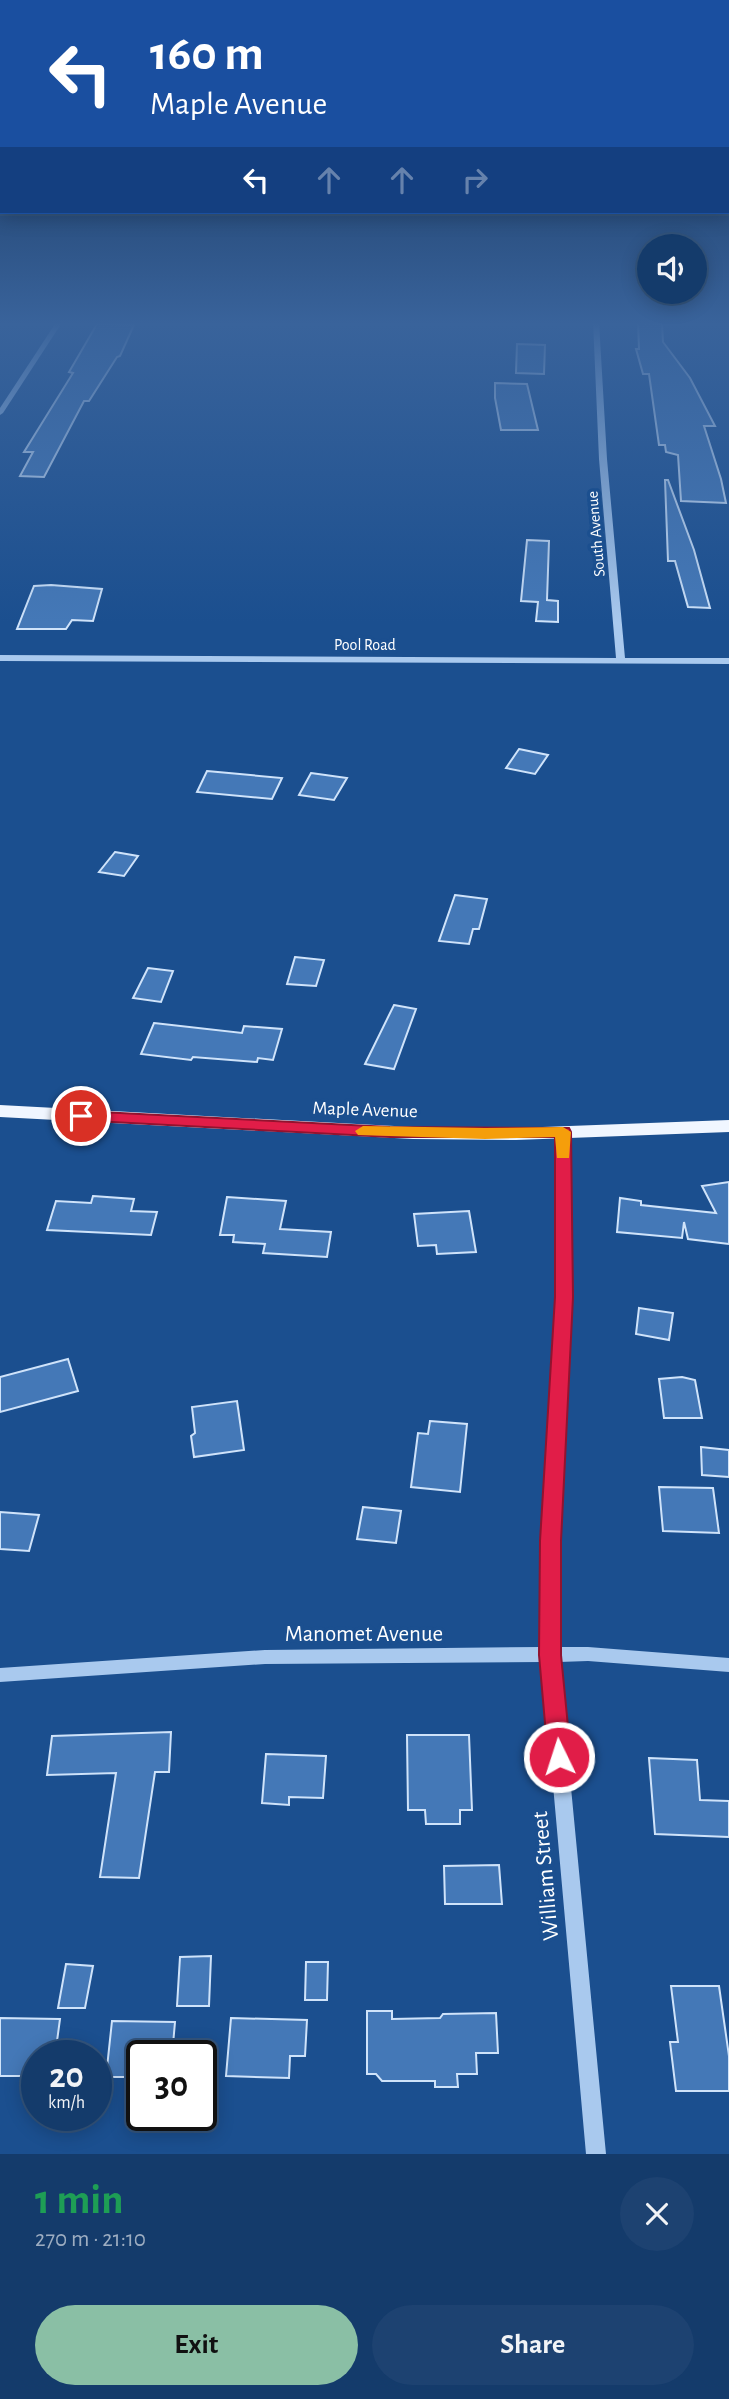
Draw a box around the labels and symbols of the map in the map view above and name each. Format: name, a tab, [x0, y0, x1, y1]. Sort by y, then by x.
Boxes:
street label: South Avenue	[584, 490, 608, 578]
street label: Pool Road	[334, 637, 396, 653]
pin	[51, 1086, 111, 1146]
street label: Maple Avenue	[312, 1099, 418, 1121]
street label: Manomet Avenue	[285, 1623, 443, 1646]
position arrow	[522, 1720, 596, 1794]
street label: William Street	[529, 1810, 563, 1942]
speed limit sign: 30	[126, 2040, 217, 2131]

